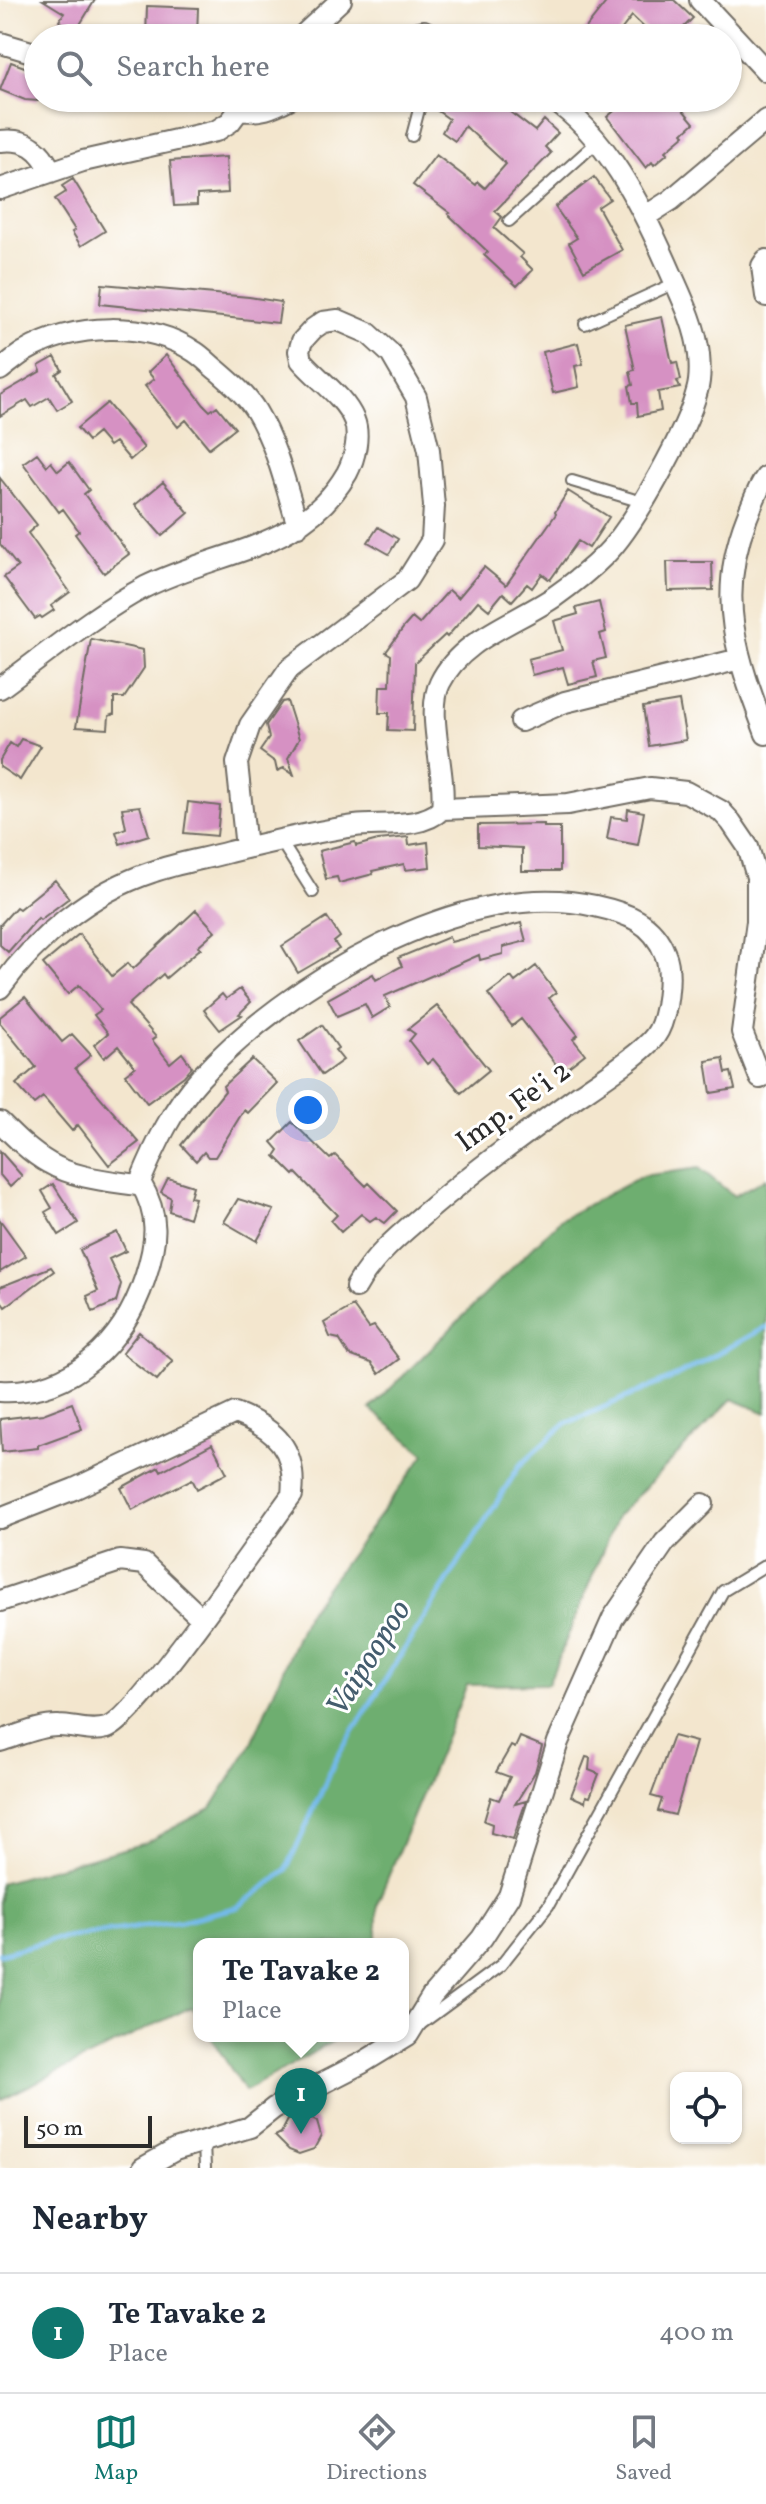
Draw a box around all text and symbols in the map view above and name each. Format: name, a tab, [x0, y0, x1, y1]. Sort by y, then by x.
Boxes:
search box	[24, 24, 742, 112]
icon: search	[52, 46, 96, 90]
text: Search here	[116, 47, 270, 89]
street label: Imp. Fe'i 2	[448, 1051, 580, 1163]
your location	[288, 1090, 328, 1130]
water label: Vaipoopoo	[317, 1592, 423, 1726]
popup	[193, 1938, 409, 2042]
text: Te Tavake 2	[222, 1951, 380, 1993]
text: Place	[222, 1993, 282, 2029]
pin: 1	[275, 2068, 327, 2134]
map controls	[670, 2072, 742, 2144]
button: locate	[670, 2072, 742, 2144]
scale bar	[24, 2112, 152, 2148]
text: 50 m	[36, 2114, 83, 2145]
text: Nearby	[32, 2197, 148, 2244]
text: Te Tavake 2	[108, 2294, 266, 2336]
text: 1	[53, 2315, 63, 2351]
text: 400 m	[659, 2315, 734, 2351]
text: Place	[108, 2336, 168, 2372]
tab: Map	[94, 2410, 138, 2489]
tab: Directions	[326, 2410, 427, 2489]
tab: Saved	[615, 2410, 672, 2489]

